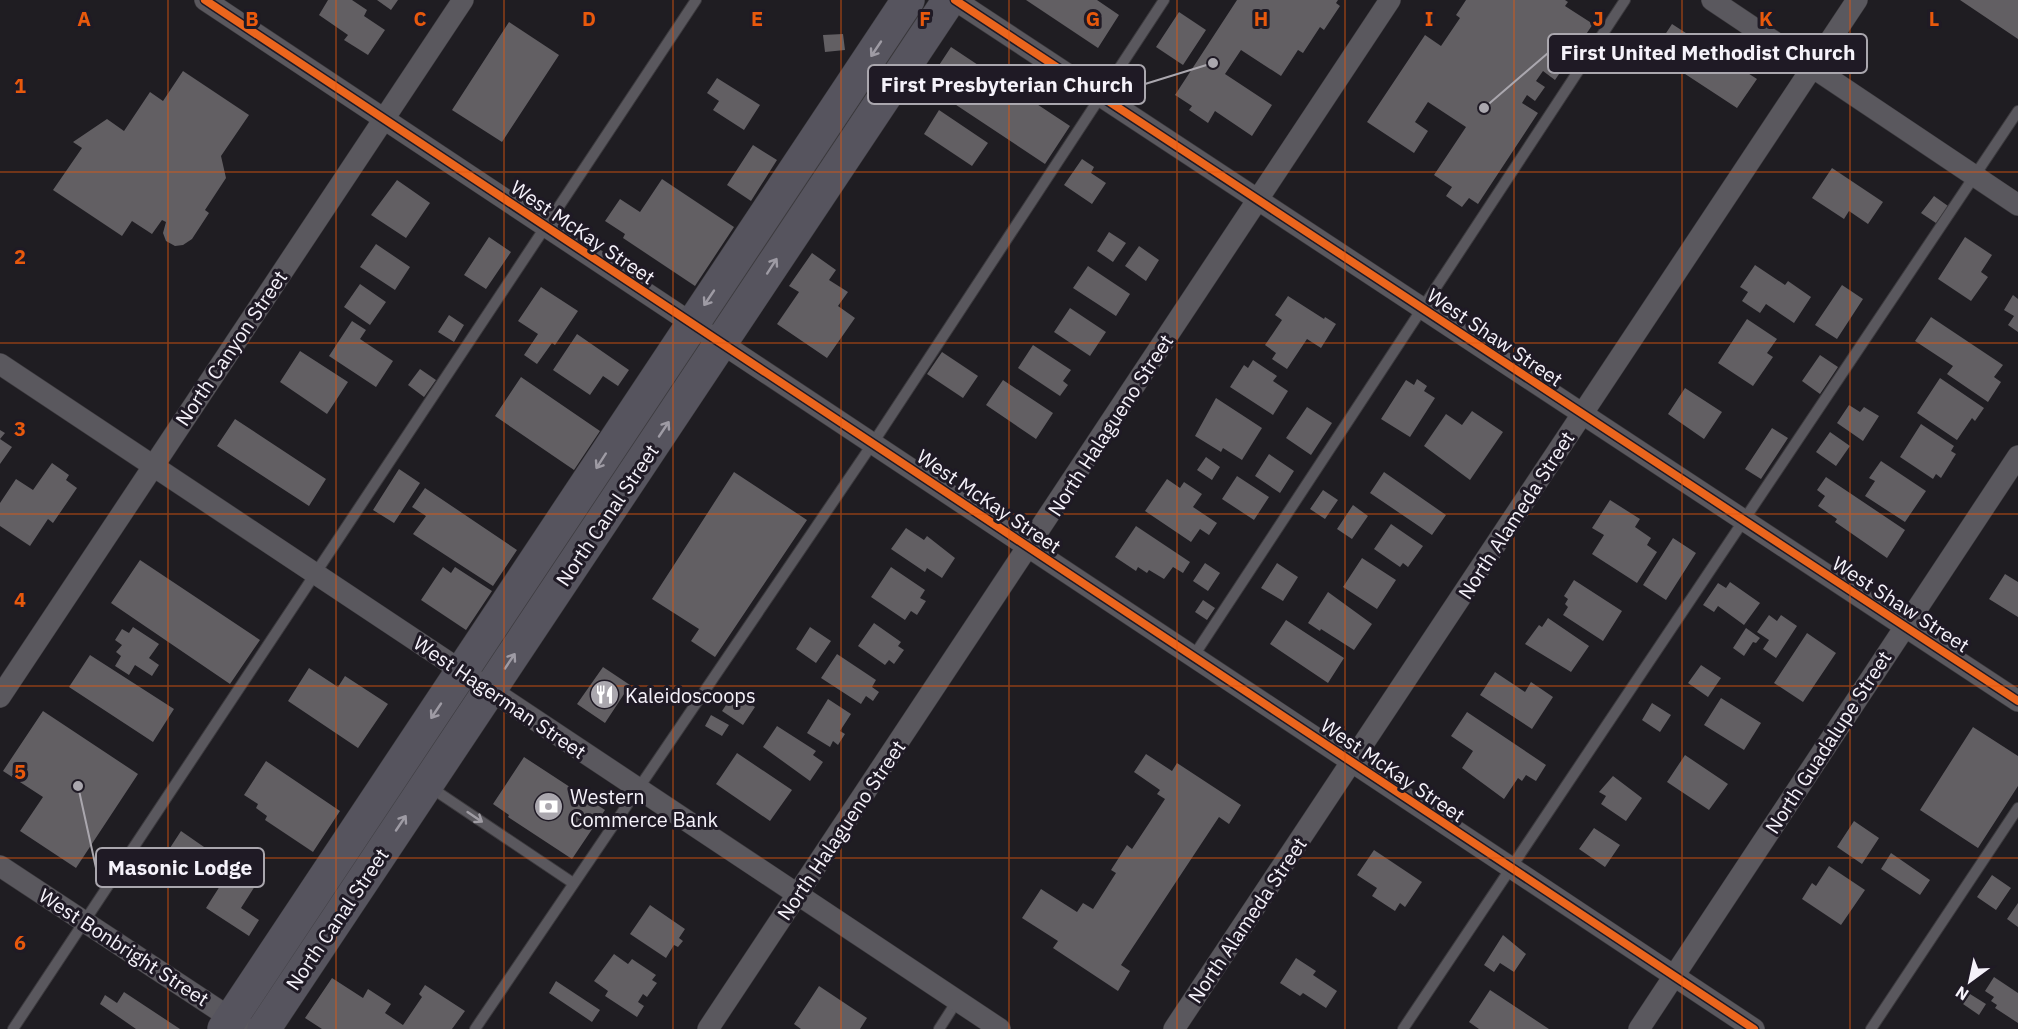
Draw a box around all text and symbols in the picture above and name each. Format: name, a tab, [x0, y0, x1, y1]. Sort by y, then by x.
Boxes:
text: A	[77, 5, 91, 32]
text: B	[245, 5, 259, 32]
text: C	[413, 5, 427, 32]
text: D	[582, 5, 596, 32]
text: E	[751, 5, 763, 32]
text: F	[919, 5, 931, 32]
text: G	[1086, 5, 1100, 32]
text: H	[1254, 5, 1268, 32]
text: I	[1425, 5, 1433, 32]
text: J	[1592, 5, 1604, 32]
text: K	[1759, 5, 1773, 32]
text: L	[1929, 5, 1939, 32]
callout: First United Methodist Church	[1548, 34, 1867, 73]
text: First United Methodist Church	[1561, 38, 1855, 66]
one-way arrow	[870, 40, 882, 56]
callout: First Presbyterian Church	[868, 65, 1145, 104]
text: First Presbyterian Church	[881, 70, 1133, 98]
text: 1	[14, 72, 26, 99]
street label: West McKay Street	[506, 174, 660, 290]
text: 2	[14, 243, 26, 270]
one-way arrow	[766, 258, 779, 275]
street label: North Canyon Street	[169, 265, 293, 431]
street label: West Shaw Street	[1422, 282, 1568, 392]
one-way arrow	[703, 289, 715, 306]
street label: North Halagueno Street	[1041, 329, 1179, 521]
text: 3	[14, 415, 26, 442]
one-way arrow	[658, 420, 671, 437]
street label: North Alameda Street	[1452, 426, 1580, 604]
street label: North Canal Street	[549, 439, 665, 591]
street label: West McKay Street	[912, 443, 1066, 559]
one-way arrow	[595, 452, 608, 469]
street label: West Shaw Street	[1827, 550, 1975, 658]
text: 4	[14, 586, 26, 613]
street label: West Hagerman Street	[409, 629, 591, 765]
street label: North Guadalupe Street	[1759, 645, 1897, 839]
one-way arrow	[504, 653, 516, 670]
restaurant icon: Kaleidoscoops	[588, 679, 620, 711]
place label: Kaleidoscoops	[625, 682, 756, 709]
one-way arrow	[430, 702, 442, 719]
street label: West McKay Street	[1316, 712, 1470, 828]
street label: North Halagueno Street	[771, 735, 911, 925]
text: 5	[14, 758, 26, 785]
place label: Western Commerce Bank	[570, 783, 718, 833]
bank icon: Western Commerce Bank	[533, 791, 565, 823]
one-way arrow	[467, 811, 484, 824]
one-way arrow	[396, 815, 408, 832]
street label: North Alameda Street	[1181, 832, 1313, 1008]
street label: North Canal Street	[279, 843, 395, 995]
callout: Masonic Lodge	[96, 848, 264, 887]
text: Masonic Lodge	[108, 853, 253, 881]
street label: West Bonbright Street	[34, 882, 214, 1012]
text: 6	[14, 929, 26, 956]
north arrow	[1940, 951, 2000, 1011]
text: N	[1952, 982, 1972, 1005]

